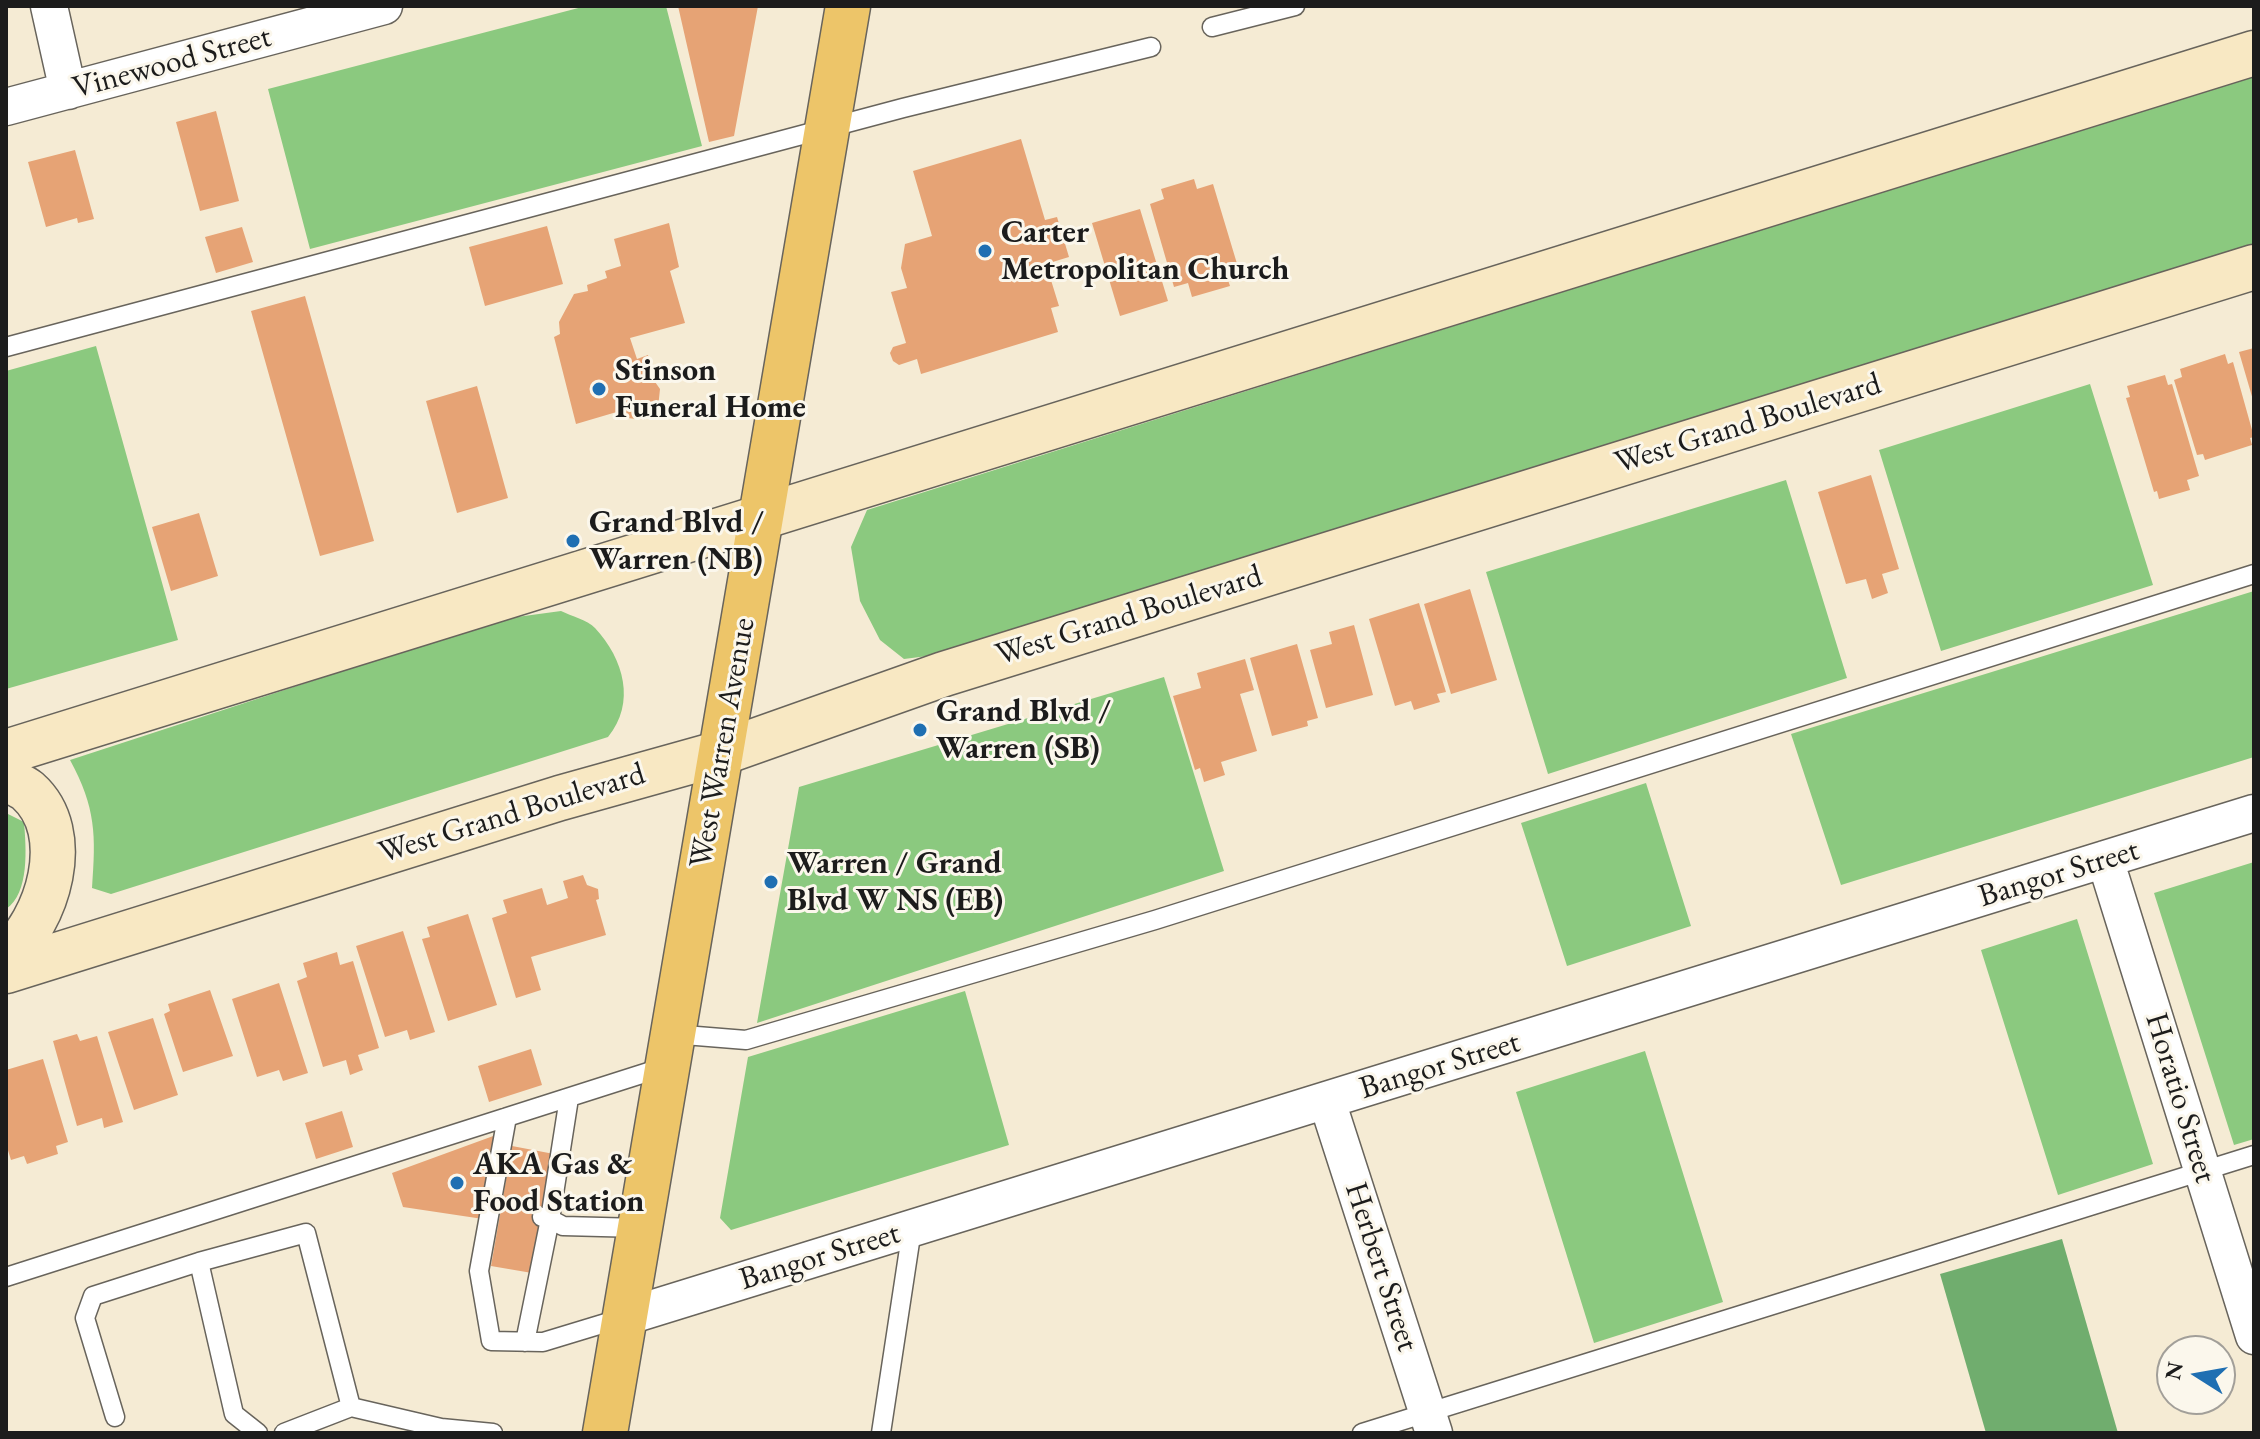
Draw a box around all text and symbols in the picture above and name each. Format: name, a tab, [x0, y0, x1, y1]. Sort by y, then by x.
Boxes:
street label: Vinewood Street	[69, 18, 275, 108]
place label: Carter Metropolitan Church	[1001, 214, 1289, 289]
marker: Carter Metropolitan Church	[976, 242, 994, 260]
place label: Stinson Funeral Home	[615, 352, 806, 427]
street label: West Grand Boulevard	[1610, 365, 1886, 483]
marker: Stinson Funeral Home	[590, 380, 608, 398]
place label: Grand Blvd / Warren (NB)	[589, 504, 764, 579]
marker: Grand Blvd / Warren (NB)	[564, 532, 582, 550]
street label: West Grand Boulevard	[991, 557, 1267, 675]
street label: West Warren Avenue	[682, 615, 764, 871]
place label: Grand Blvd / Warren (SB)	[936, 693, 1111, 768]
marker: Grand Blvd / Warren (SB)	[911, 721, 929, 739]
street label: West Grand Boulevard	[374, 755, 650, 873]
street label: Bangor Street	[1974, 831, 2144, 917]
place label: Warren / Grand Blvd W NS (EB)	[787, 845, 1003, 920]
marker: Warren / Grand Blvd W NS (EB)	[762, 873, 780, 891]
street label: Horatio Street	[2136, 1008, 2224, 1188]
street label: Bangor Street	[1355, 1023, 1525, 1109]
place label: AKA Gas & Food Station	[473, 1146, 644, 1221]
marker: AKA Gas & Food Station	[448, 1174, 466, 1192]
street label: Herbert Street	[1336, 1178, 1426, 1356]
street label: Bangor Street	[735, 1214, 905, 1300]
north arrow	[2156, 1335, 2236, 1415]
text: N	[2158, 1359, 2190, 1382]

